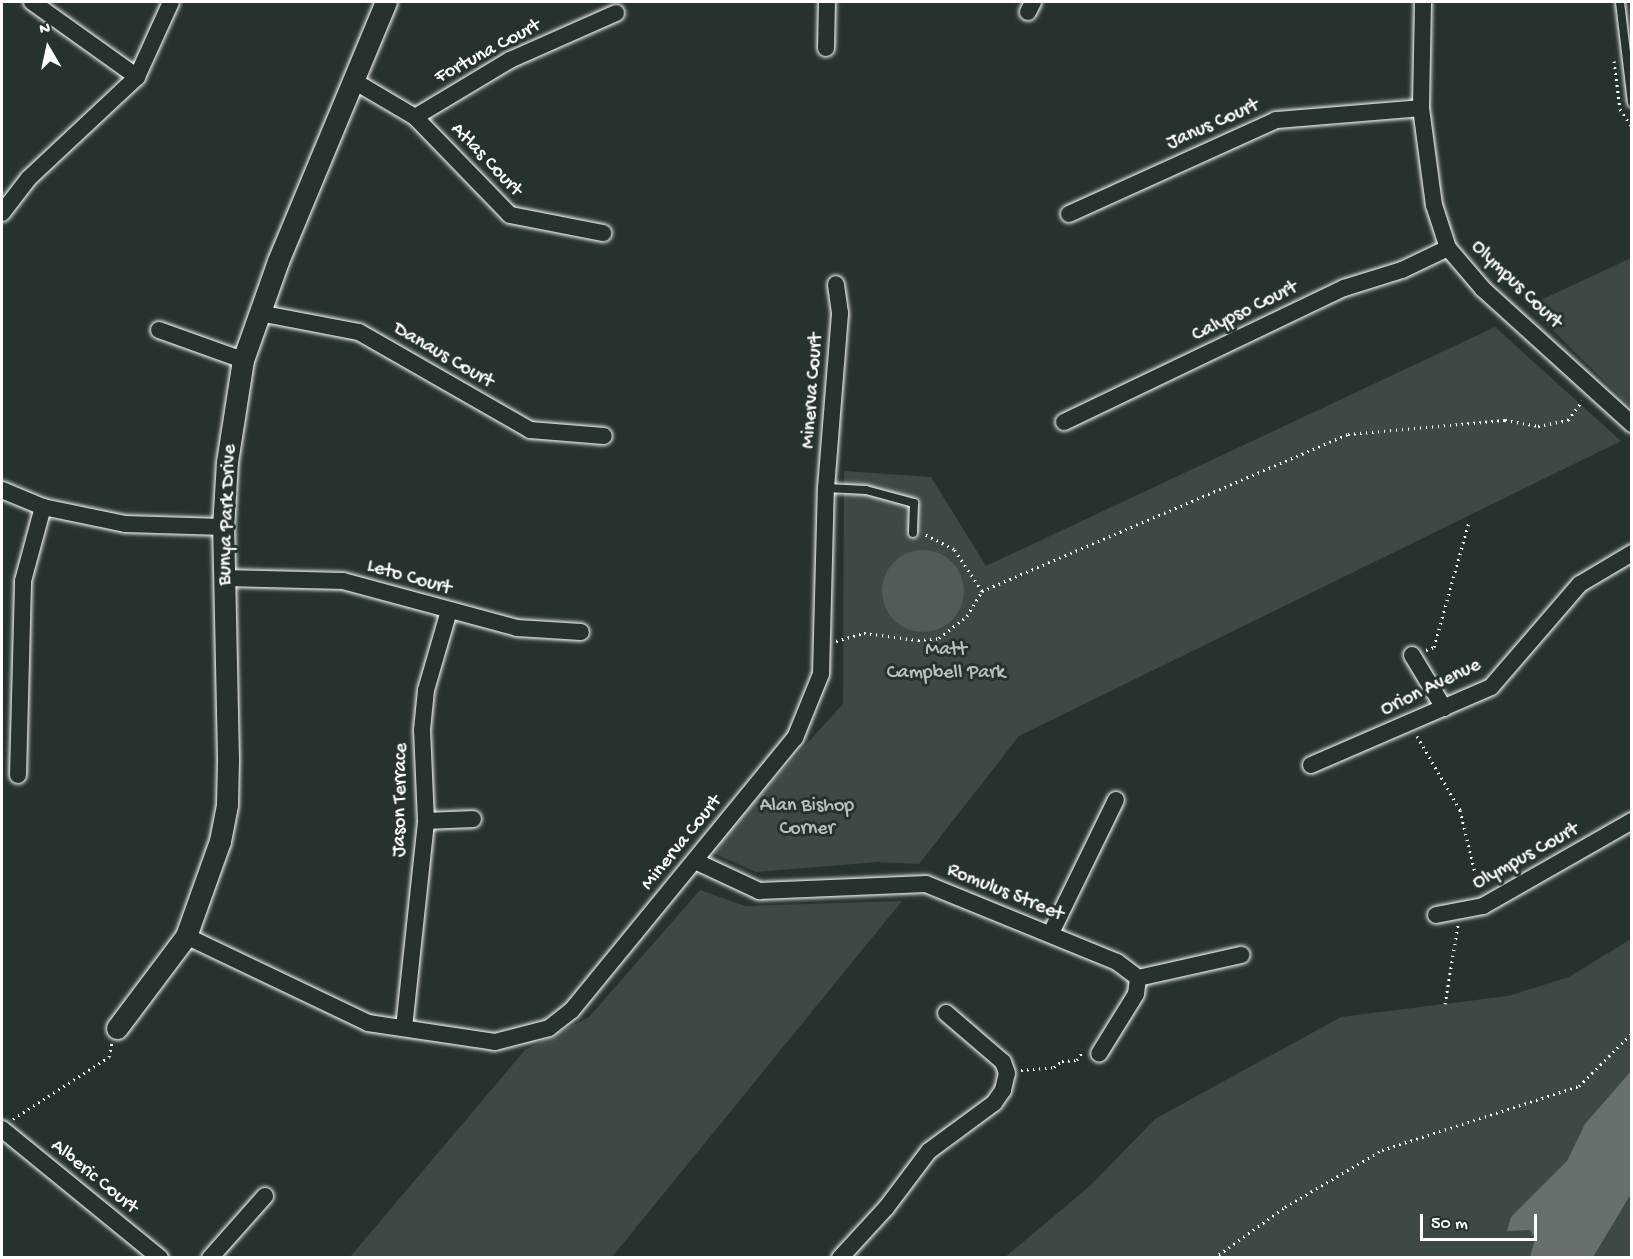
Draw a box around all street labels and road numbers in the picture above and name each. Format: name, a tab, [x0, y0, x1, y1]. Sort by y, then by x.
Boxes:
street label: Fortuna Court	[431, 14, 545, 90]
street label: Janus Court	[1163, 94, 1263, 156]
street label: Atlas Court	[445, 118, 527, 202]
street label: Olympus Court	[1465, 235, 1567, 335]
street label: Calypso Court	[1188, 276, 1302, 348]
street label: Danaus Court	[388, 318, 498, 394]
street label: Minerva Court	[797, 332, 829, 450]
street label: Bunya Park Drive	[214, 444, 242, 586]
street label: Leto Court	[364, 555, 454, 601]
street label: Orion Avenue	[1377, 653, 1485, 723]
street label: Jason Terrace	[388, 743, 414, 857]
street label: Minerva Court	[636, 791, 728, 895]
street label: Olympus Court	[1469, 818, 1583, 896]
street label: Romulus Street	[943, 859, 1067, 927]
street label: Alberic Court	[45, 1134, 143, 1220]

